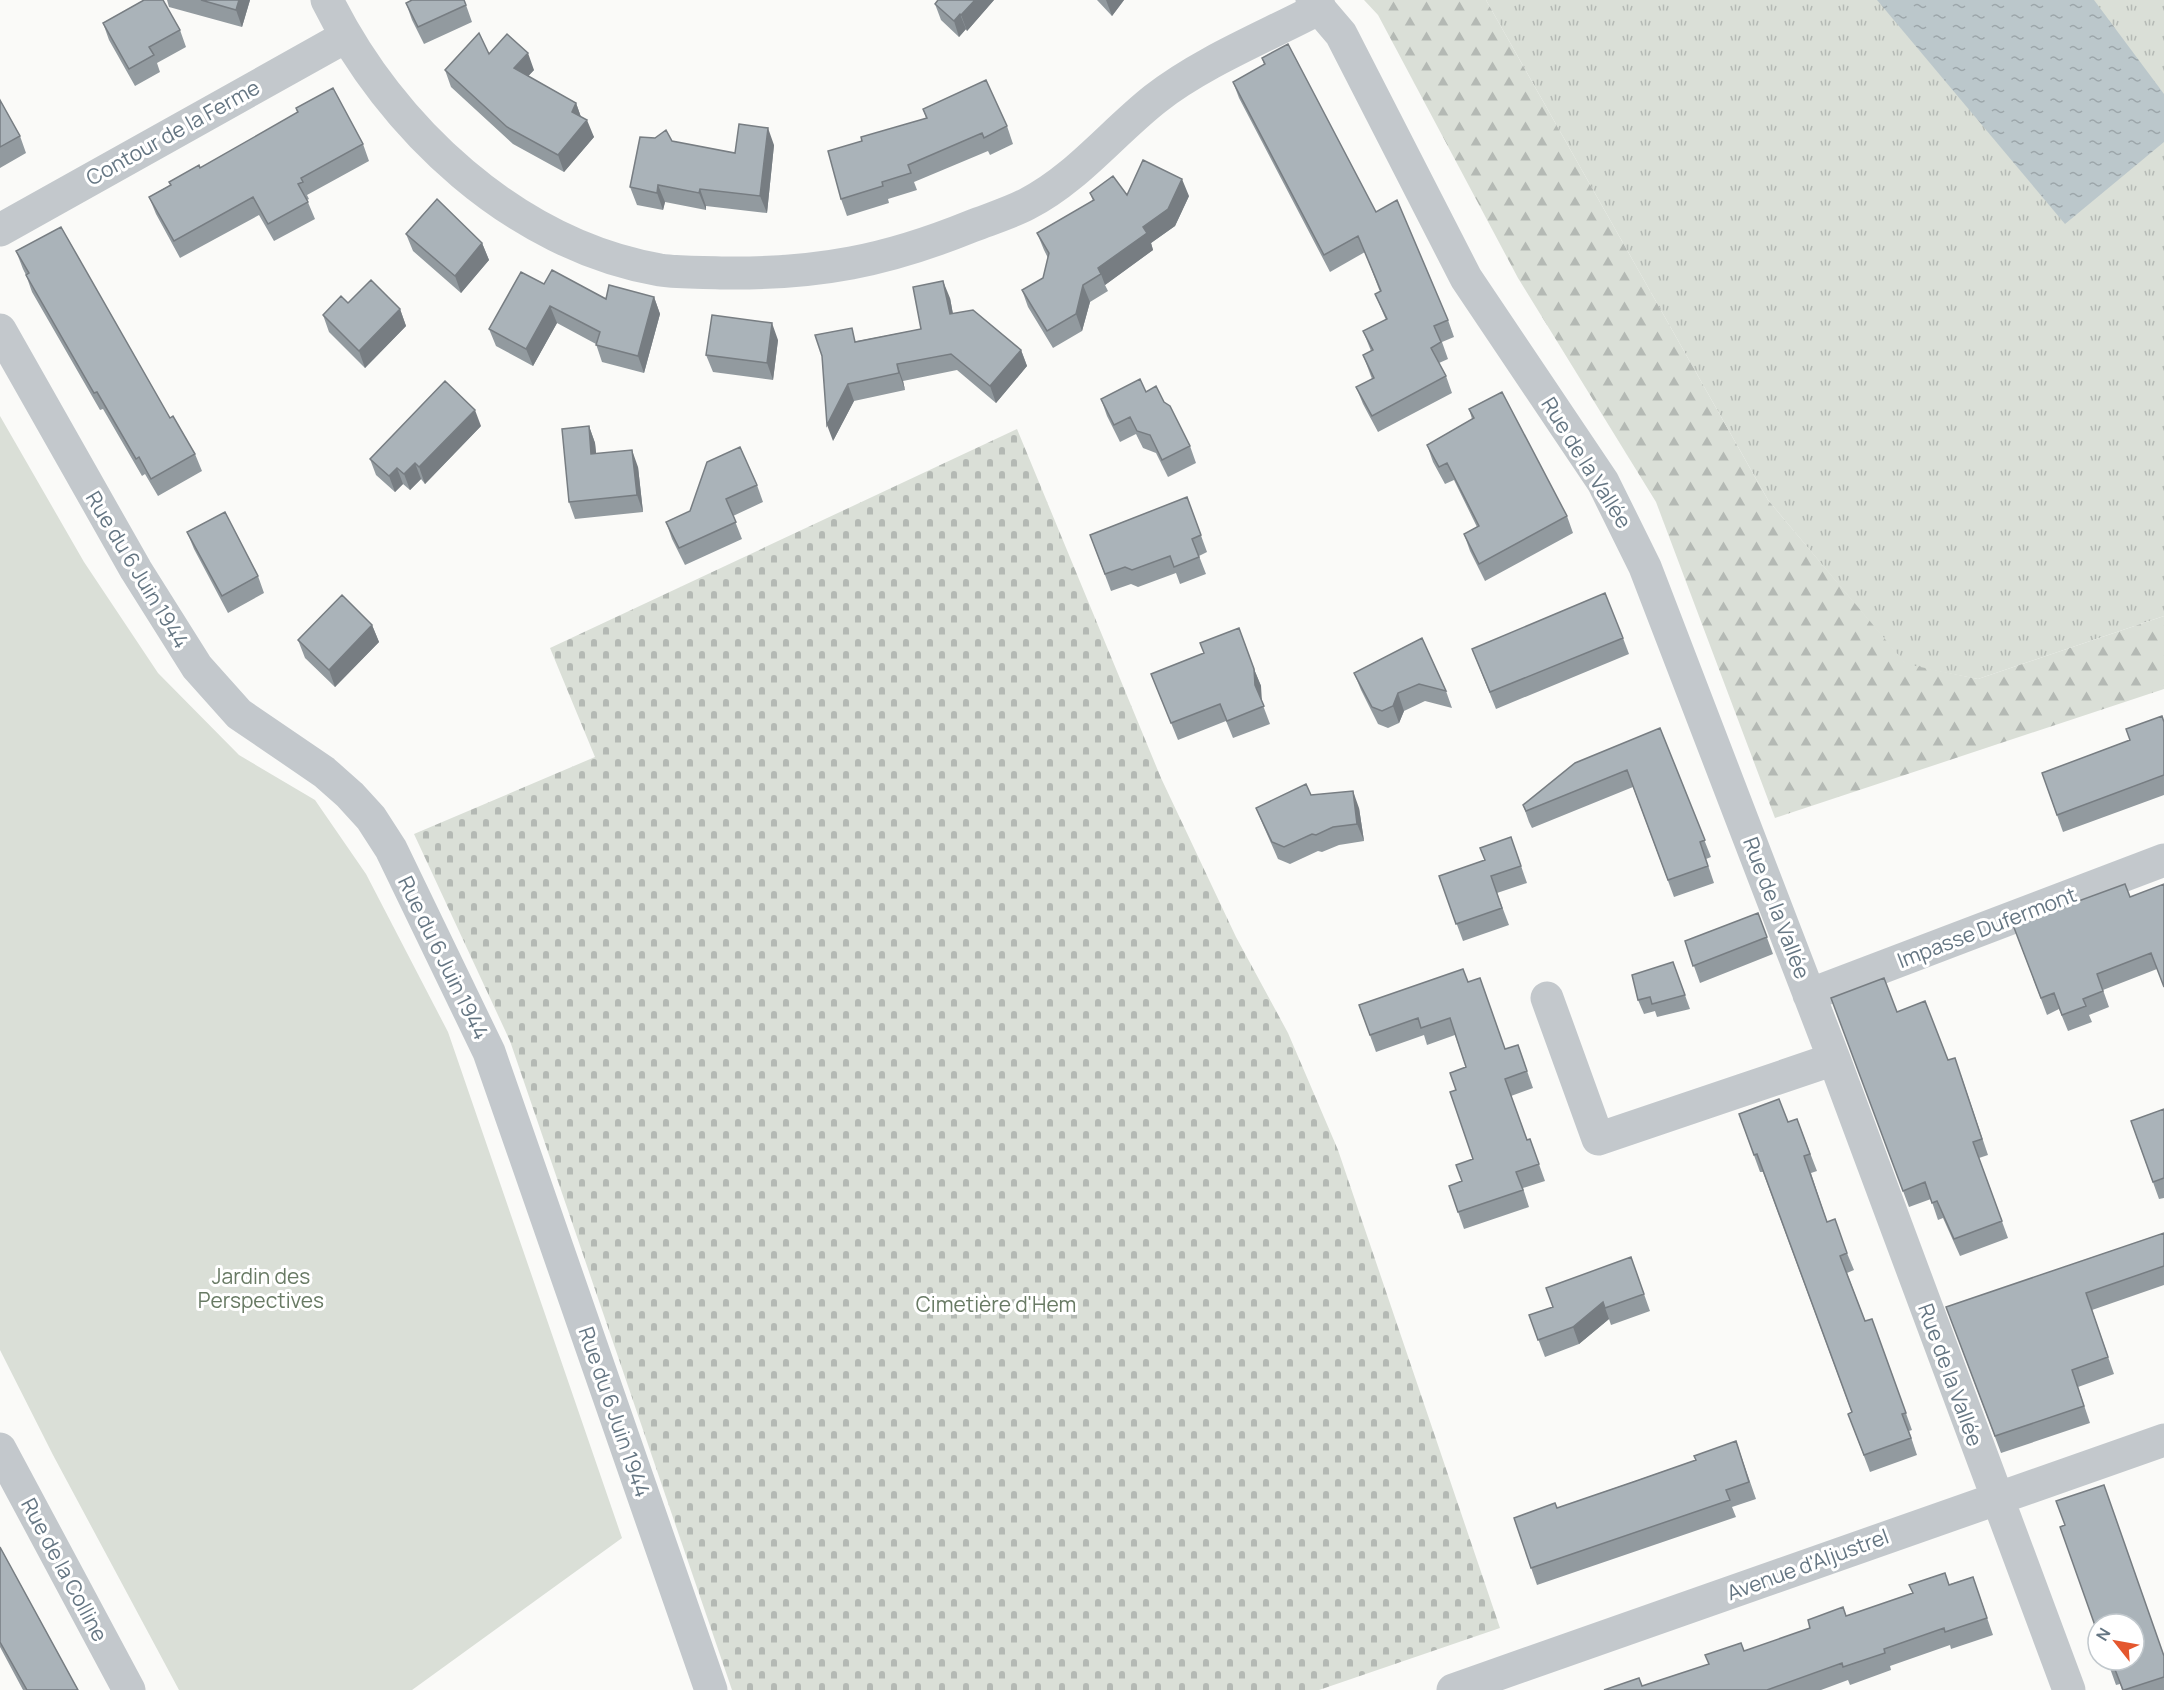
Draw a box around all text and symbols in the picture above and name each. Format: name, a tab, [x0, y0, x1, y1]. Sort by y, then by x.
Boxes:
street label: Contour de la Ferme	[81, 73, 264, 191]
street label: Rue de la Vallée	[1535, 392, 1638, 533]
street label: Rue du 6 Juin 1944	[80, 486, 196, 653]
street label: Rue de la Vallée	[1737, 833, 1817, 983]
street label: Rue du 6 Juin 1944	[392, 871, 496, 1044]
street label: Impasse Dufermont	[1893, 880, 2080, 974]
park label: Jardin des Perspectives	[198, 1262, 324, 1314]
park label: Cimetière d'Hem	[916, 1290, 1076, 1318]
street label: Rue de la Vallée	[1912, 1300, 1990, 1450]
street label: Rue du 6 Juin 1944	[573, 1323, 657, 1501]
street label: Rue de la Colline	[15, 1493, 115, 1646]
street label: Avenue d'Aljustrel	[1723, 1522, 1893, 1606]
north arrow	[2086, 1612, 2146, 1672]
text: N	[2091, 1624, 2116, 1645]

